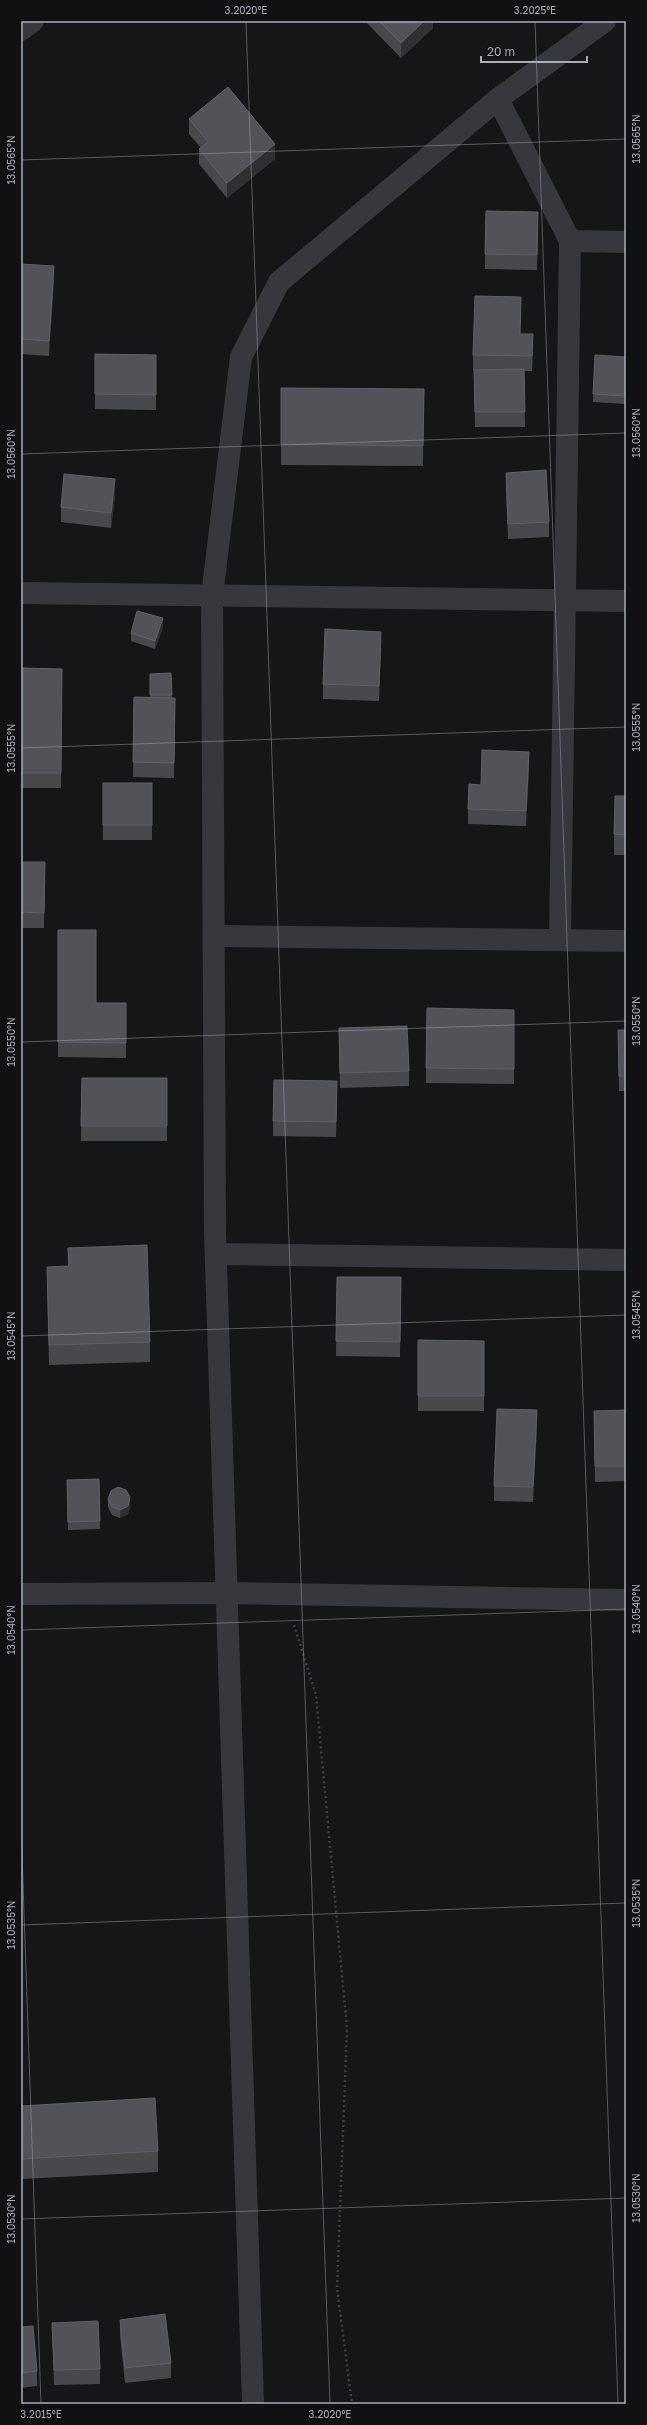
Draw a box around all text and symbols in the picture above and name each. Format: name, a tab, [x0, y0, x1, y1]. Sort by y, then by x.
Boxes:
text: 3.2020°E	[225, 4, 267, 16]
text: 3.2025°E	[514, 4, 556, 16]
scale bar	[481, 38, 587, 64]
text: 20 m	[487, 44, 515, 59]
text: 13.0565°N	[630, 114, 642, 164]
text: 13.0565°N	[5, 135, 17, 185]
text: 13.0560°N	[630, 408, 642, 458]
text: 13.0560°N	[5, 429, 17, 479]
text: 13.0555°N	[630, 703, 642, 751]
text: 13.0555°N	[5, 724, 17, 772]
text: 13.0550°N	[630, 996, 642, 1046]
text: 13.0550°N	[5, 1017, 17, 1067]
text: 13.0545°N	[630, 1290, 642, 1340]
text: 13.0545°N	[5, 1311, 17, 1361]
text: 13.0540°N	[630, 1584, 642, 1634]
text: 13.0540°N	[5, 1605, 17, 1655]
text: 13.0535°N	[630, 1879, 642, 1927]
text: 13.0535°N	[5, 1901, 17, 1949]
text: 13.0530°N	[630, 2173, 642, 2223]
text: 13.0530°N	[5, 2194, 17, 2244]
text: 3.2015°E	[20, 2408, 62, 2420]
text: 3.2020°E	[309, 2408, 351, 2420]

